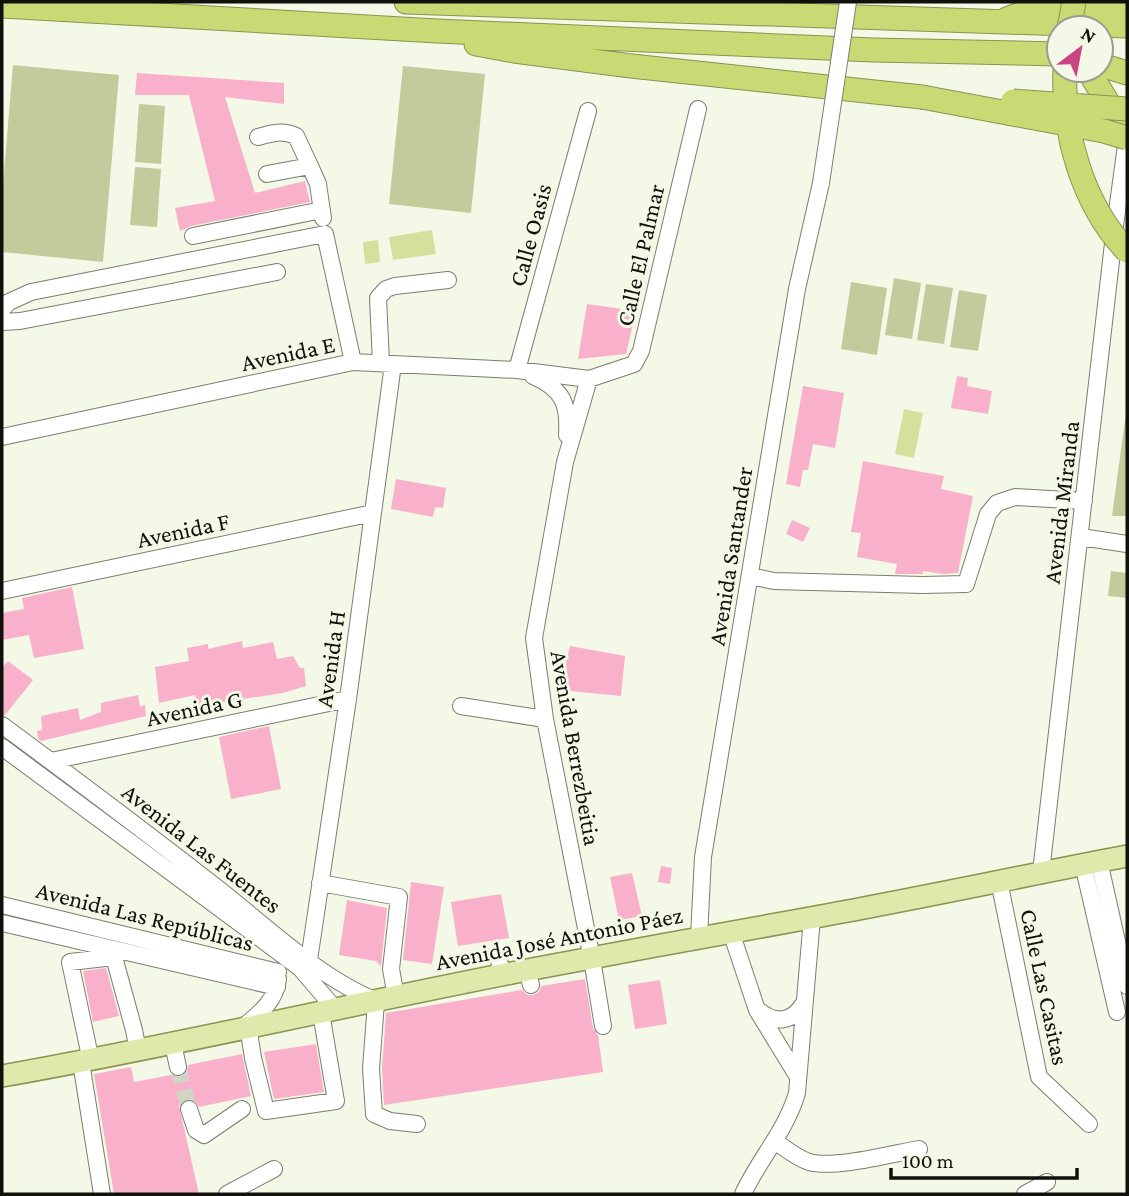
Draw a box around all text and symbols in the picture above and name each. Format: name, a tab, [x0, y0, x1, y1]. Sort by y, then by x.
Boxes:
north arrow	[1045, 14, 1115, 84]
text: N	[1078, 23, 1100, 47]
street label: Calle Oasis	[503, 181, 557, 289]
street label: Calle El Palmar	[611, 181, 670, 329]
street label: Avenida E	[239, 330, 337, 376]
street label: Avenida Miranda	[1038, 419, 1084, 585]
street label: Avenida Santander	[703, 464, 758, 647]
street label: Avenida F	[134, 507, 232, 553]
street label: Avenida H	[310, 609, 350, 709]
street label: Avenida Berrezbeitia	[546, 648, 606, 848]
street label: Avenida G	[144, 685, 244, 731]
street label: Avenida Las Fuentes	[117, 778, 287, 918]
street label: Avenida Las Repúblicas	[33, 876, 257, 956]
street label: Avenida José Antonio Páez	[433, 901, 685, 975]
street label: Calle Las Casitas	[1015, 906, 1075, 1068]
scale bar	[891, 1136, 1076, 1180]
text: 100 m	[902, 1149, 954, 1173]

